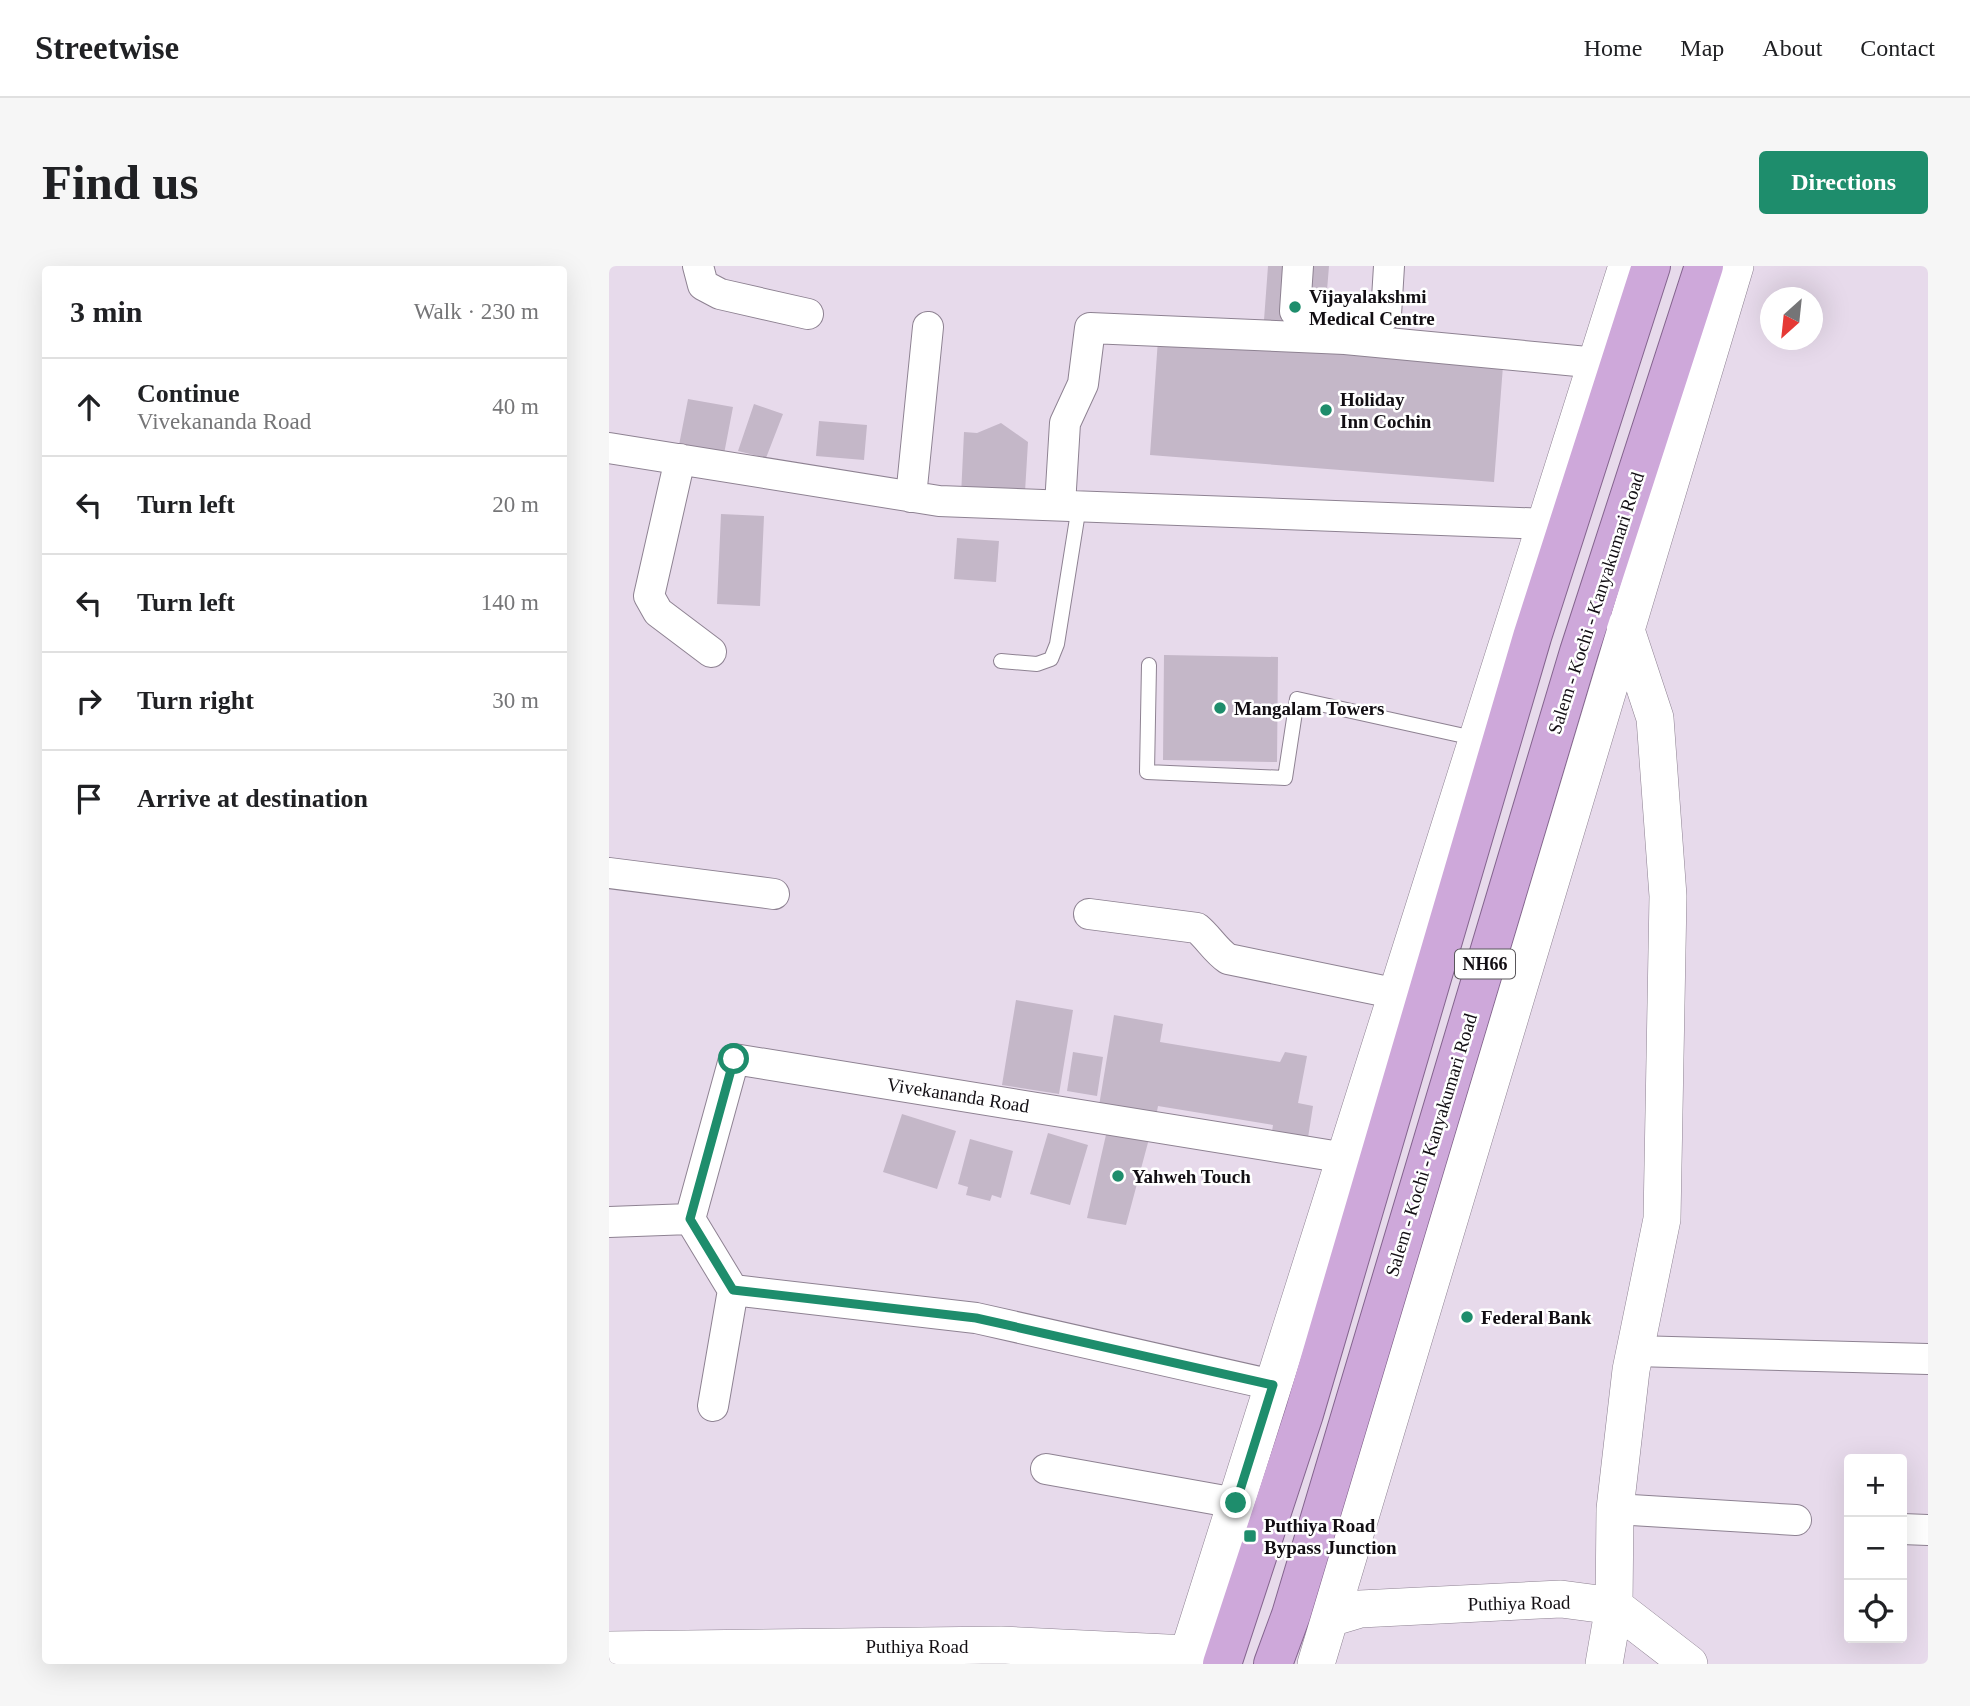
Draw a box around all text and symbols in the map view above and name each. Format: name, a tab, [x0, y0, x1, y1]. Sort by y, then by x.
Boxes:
text: Streetwise	[35, 30, 179, 66]
text: Home	[1584, 35, 1642, 61]
text: Map	[1680, 35, 1724, 61]
text: About	[1762, 35, 1822, 61]
text: Contact	[1860, 35, 1935, 61]
button: Directions	[1759, 151, 1928, 214]
text: Find us	[42, 155, 199, 210]
place label: Vijayalakshmi Medical Centre	[1309, 286, 1435, 329]
north arrow	[1760, 287, 1823, 350]
text: 3 min	[70, 295, 143, 328]
text: Walk · 230 m	[414, 299, 539, 324]
marker: Vijayalakshmi Medical Centre	[1287, 299, 1303, 315]
text: Continue	[137, 379, 240, 408]
icon: ahead	[70, 388, 108, 426]
place label: Holiday Inn Cochin	[1340, 389, 1432, 432]
text: 40 m	[492, 394, 539, 419]
marker: Holiday Inn Cochin	[1318, 402, 1334, 418]
text: Vivekananda Road	[137, 409, 311, 434]
street label: Salem - Kochi - Kanyakumari Road	[1544, 469, 1648, 736]
icon: left	[70, 486, 108, 524]
text: Turn left	[137, 490, 235, 519]
text: 20 m	[492, 492, 539, 517]
icon: left	[70, 584, 108, 622]
text: Turn left	[137, 588, 235, 617]
text: 140 m	[481, 590, 539, 615]
icon: right	[70, 682, 108, 720]
text: Turn right	[137, 686, 254, 715]
text: 30 m	[492, 688, 539, 713]
place label: Mangalam Towers	[1234, 698, 1384, 719]
marker: Mangalam Towers	[1212, 700, 1228, 716]
icon: arrive	[70, 780, 108, 818]
text: Arrive at destination	[137, 784, 368, 813]
road number: NH66	[1455, 950, 1515, 978]
street label: Salem - Kochi - Kanyakumari Road	[1381, 1011, 1481, 1279]
route start	[718, 1043, 749, 1074]
street label: Vivekananda Road	[885, 1073, 1031, 1117]
place label: Yahweh Touch	[1132, 1166, 1251, 1187]
marker: Yahweh Touch	[1110, 1168, 1126, 1184]
place label: Federal Bank	[1481, 1307, 1592, 1328]
marker: Federal Bank	[1459, 1309, 1475, 1325]
map controls	[1844, 1454, 1907, 1643]
button: +	[1844, 1454, 1907, 1517]
route end	[1220, 1487, 1251, 1518]
place label: Puthiya Road Bypass Junction	[1264, 1515, 1397, 1558]
button: −	[1844, 1517, 1907, 1580]
marker: Puthiya Road Bypass Junction	[1242, 1528, 1258, 1544]
button: locate	[1844, 1580, 1907, 1643]
street label: Puthiya Road	[1467, 1592, 1571, 1614]
street label: Puthiya Road	[866, 1636, 969, 1657]

